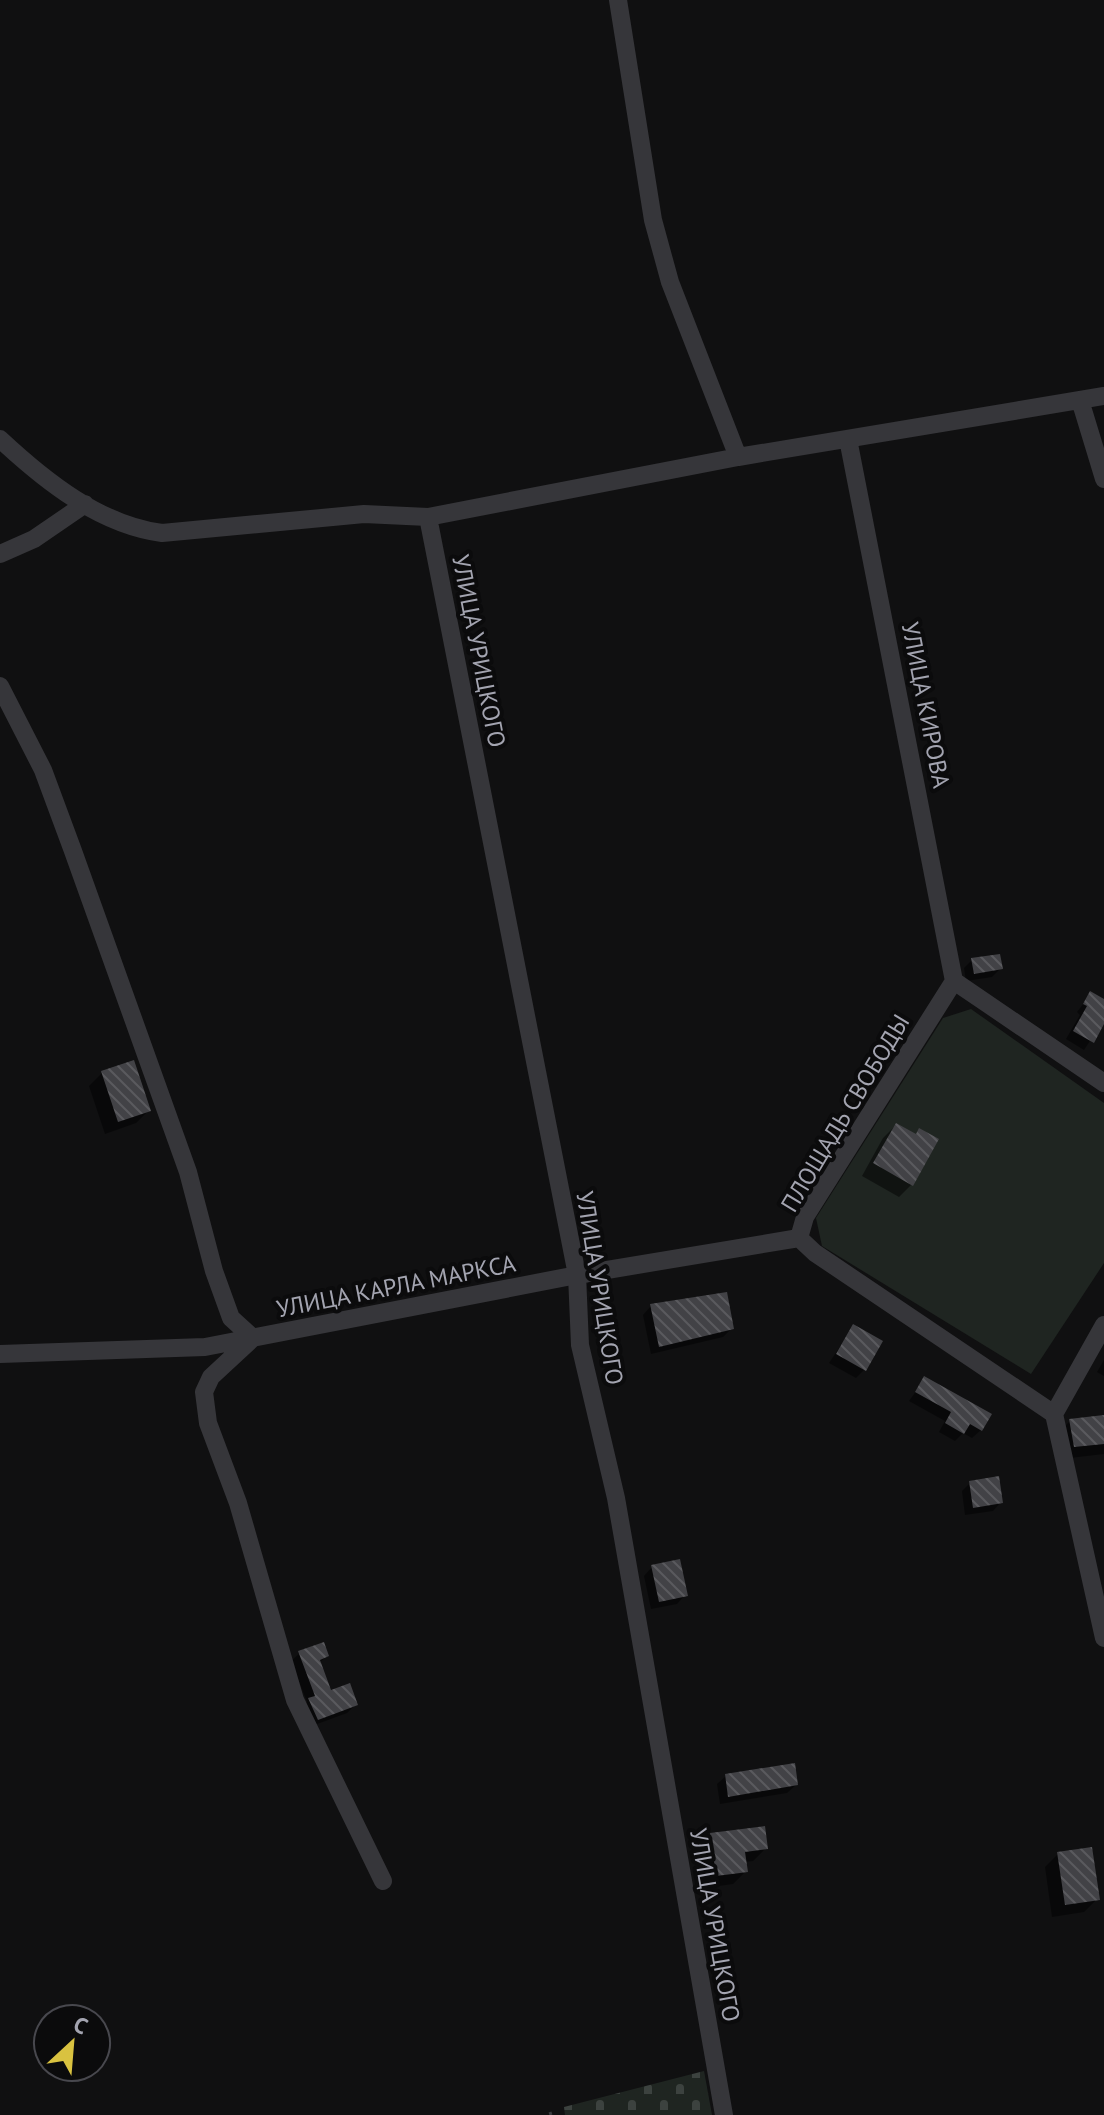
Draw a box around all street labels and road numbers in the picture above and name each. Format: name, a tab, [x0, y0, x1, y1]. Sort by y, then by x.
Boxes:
street label: УЛИЦА УРИЦКОГО	[445, 552, 513, 750]
street label: УЛИЦА КИРОВА	[895, 619, 957, 791]
street label: ПЛОЩАДЬ СВОБОДЫ	[774, 1008, 916, 1218]
street label: УЛИЦА УРИЦКОГО	[569, 1189, 631, 1387]
street label: УЛИЦА КАРЛА МАРКСА	[274, 1248, 518, 1324]
street label: УЛИЦА УРИЦКОГО	[683, 1826, 747, 2024]

